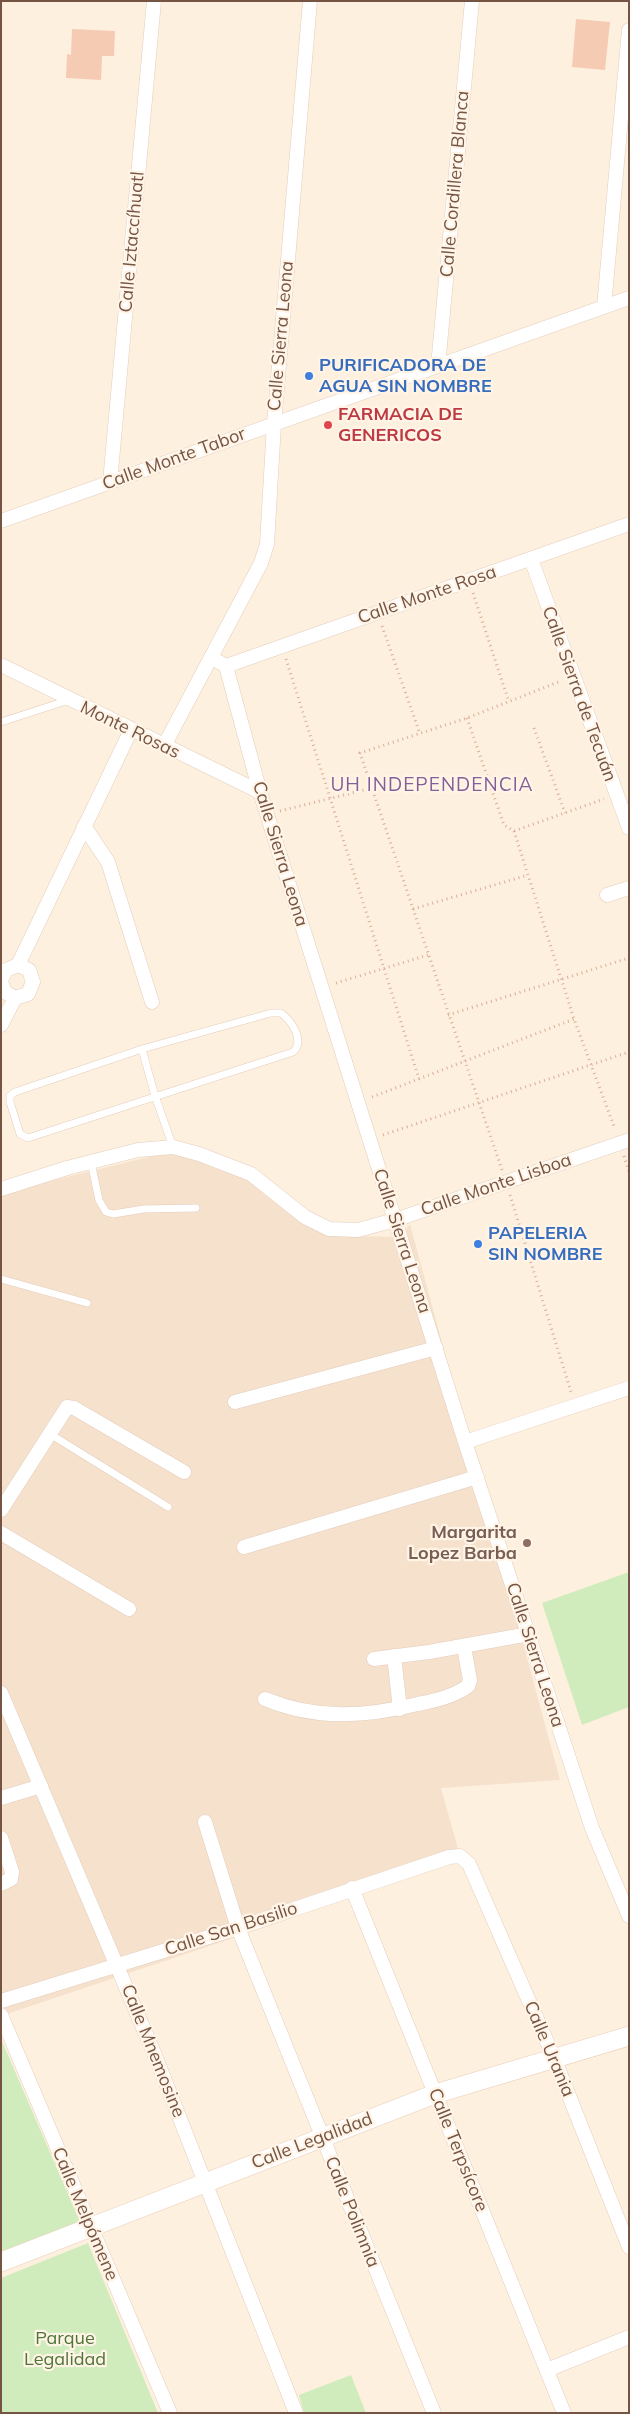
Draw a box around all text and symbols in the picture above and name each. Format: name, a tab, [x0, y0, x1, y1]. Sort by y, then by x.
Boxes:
street label: Calle Cordillera Blanca	[436, 90, 474, 278]
street label: Calle Iztaccíhuatl	[115, 171, 149, 313]
street label: Calle Sierra Leona	[264, 260, 298, 412]
place label: PURIFICADORA DE AGUA SIN NOMBRE	[319, 355, 492, 398]
marker: PURIFICADORA DE AGUA SIN NOMBRE	[303, 370, 315, 382]
place label: FARMACIA DE GENERICOS	[338, 404, 463, 446]
marker: FARMACIA DE GENERICOS	[322, 419, 334, 431]
street label: Calle Monte Tabor	[99, 423, 249, 495]
street label: Calle Monte Rosa	[355, 561, 499, 629]
street label: Calle Sierra de Tecuán	[537, 603, 621, 785]
street label: Monte Rosas	[77, 697, 183, 763]
district label: UH INDEPENDENCIA	[328, 774, 536, 796]
street label: Calle Sierra Leona	[248, 779, 312, 929]
street label: Calle Monte Lisboa	[418, 1149, 574, 1221]
street label: Calle Sierra Leona	[368, 1166, 436, 1316]
place label: PAPELERIA SIN NOMBRE	[488, 1223, 602, 1266]
marker: PAPELERIA SIN NOMBRE	[472, 1238, 484, 1250]
place label: Margarita Lopez Barba	[408, 1522, 517, 1565]
marker: Margarita Lopez Barba	[521, 1537, 533, 1549]
street label: Calle Sierra Leona	[501, 1580, 569, 1730]
street label: Calle San Basilio	[162, 1897, 300, 1961]
street label: Calle Mnemosine	[117, 1981, 189, 2121]
street label: Calle Urania	[519, 1998, 579, 2100]
street label: Calle Terpsícore	[423, 2085, 493, 2215]
street label: Calle Legalidad	[248, 2108, 376, 2174]
street label: Calle Melpómene	[47, 2144, 123, 2284]
street label: Calle Polimnia	[320, 2153, 384, 2271]
park label: Parque Legalidad	[24, 2328, 106, 2370]

